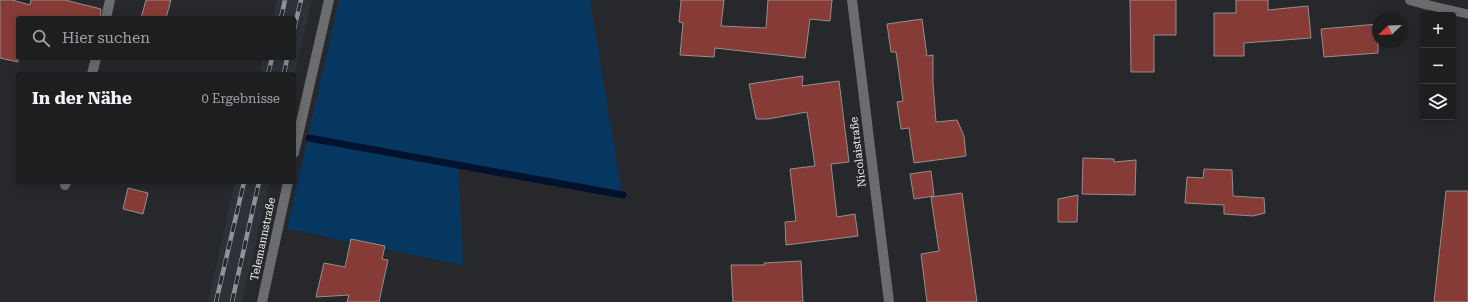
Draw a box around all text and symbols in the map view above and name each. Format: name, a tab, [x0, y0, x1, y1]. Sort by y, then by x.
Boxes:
north arrow	[1372, 12, 1408, 48]
map controls	[1420, 12, 1456, 120]
button: +	[1420, 12, 1456, 48]
search box	[16, 16, 296, 60]
icon: search	[30, 27, 52, 49]
text: Hier suchen	[62, 29, 150, 47]
button: −	[1420, 48, 1456, 84]
button: layers	[1420, 84, 1456, 120]
text: In der Nähe	[32, 88, 132, 108]
text: 0 Ergebnisse	[202, 91, 280, 106]
street label: Nicolaistraße	[847, 116, 869, 188]
street label: Telemannstraße	[248, 196, 278, 282]

